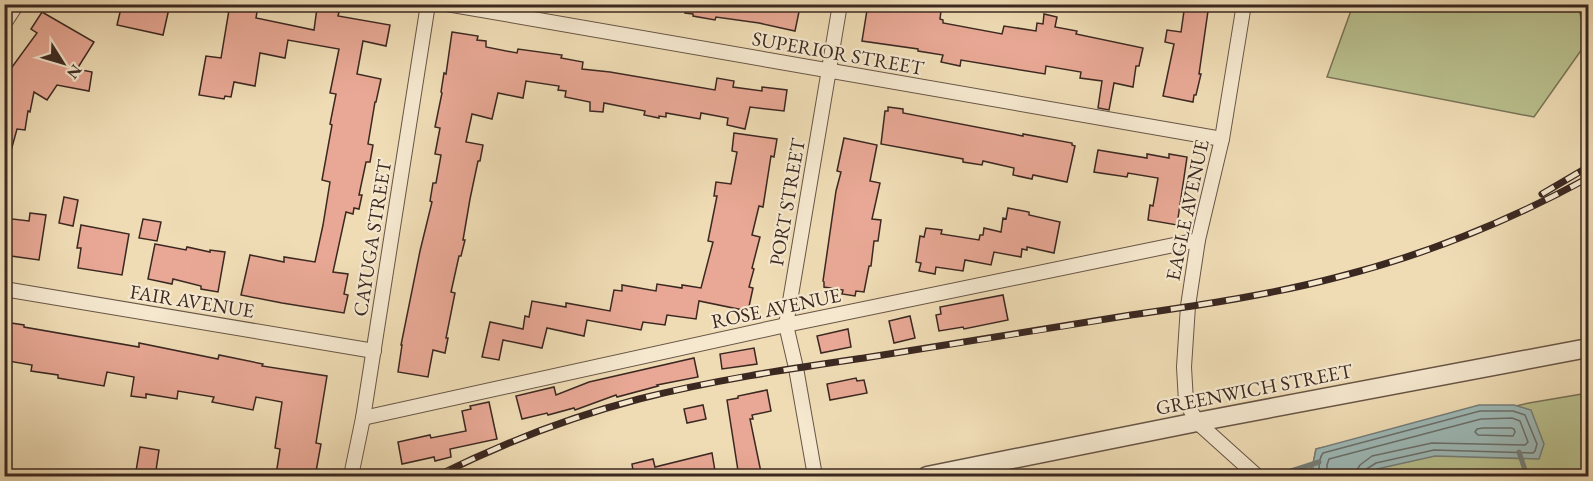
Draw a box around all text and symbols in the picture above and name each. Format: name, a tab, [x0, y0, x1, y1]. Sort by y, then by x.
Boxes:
street label: SUPERIOR STREET	[750, 25, 926, 81]
north arrow	[33, 33, 93, 93]
text: N	[62, 60, 87, 83]
street label: PORT STREET	[763, 136, 811, 268]
street label: EAGLE AVENUE	[1159, 137, 1215, 283]
street label: CAYUGA STREET	[347, 157, 397, 318]
street label: FAIR AVENUE	[128, 278, 256, 324]
street label: ROSE AVENUE	[709, 282, 843, 334]
street label: GREENWICH STREET	[1154, 357, 1355, 421]

